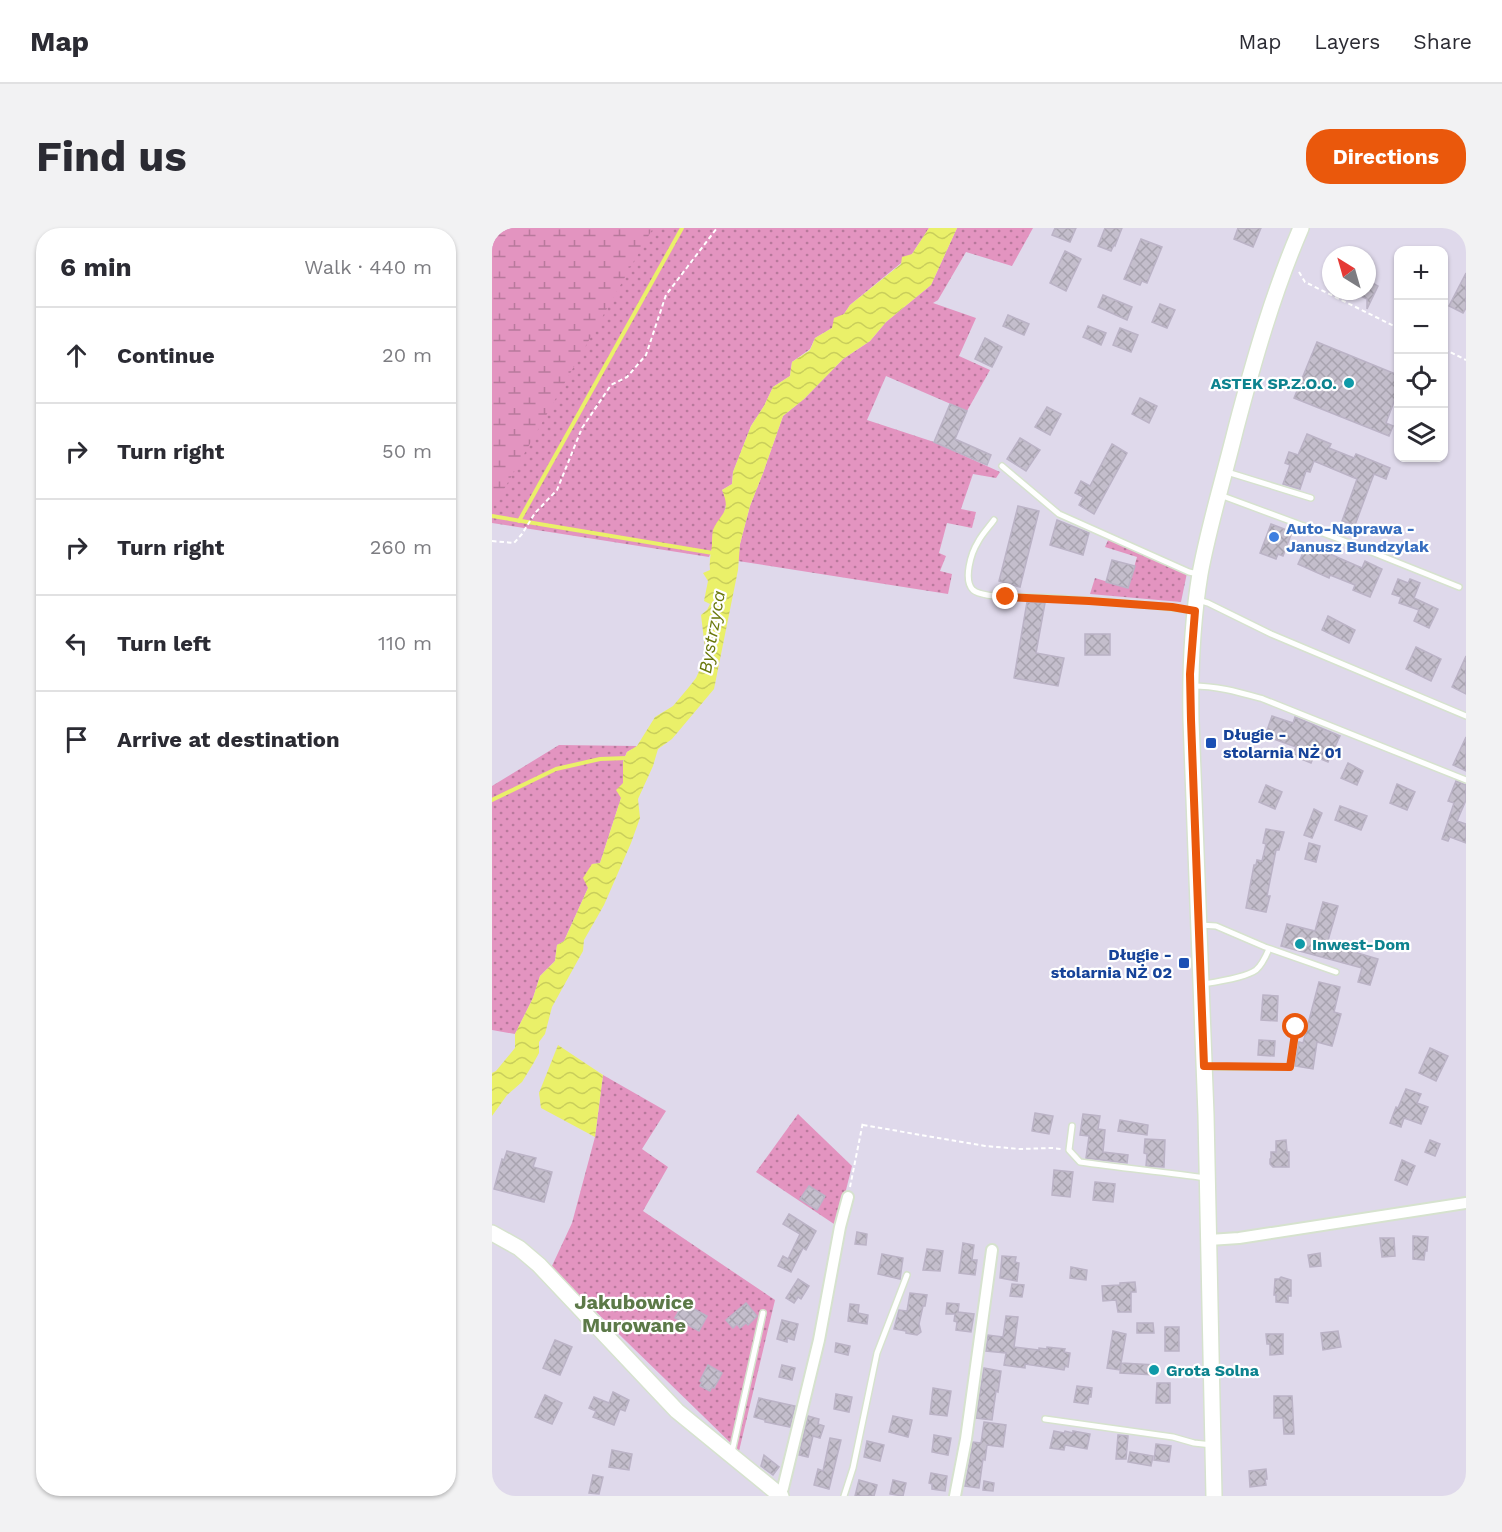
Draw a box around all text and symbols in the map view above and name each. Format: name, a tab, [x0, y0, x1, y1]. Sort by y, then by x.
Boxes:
text: Map	[30, 25, 89, 58]
text: Map	[1238, 29, 1281, 54]
text: Layers	[1314, 29, 1380, 54]
text: Share	[1413, 29, 1472, 54]
button: Directions	[1306, 129, 1466, 184]
text: Find us	[36, 132, 187, 181]
north arrow	[1322, 246, 1376, 300]
map controls	[1394, 246, 1448, 462]
button: +	[1394, 246, 1448, 300]
text: 6 min	[60, 252, 132, 282]
text: Walk · 440 m	[304, 255, 432, 279]
button: −	[1394, 300, 1448, 354]
icon: ahead	[60, 339, 93, 372]
text: Continue	[117, 343, 215, 368]
text: 20 m	[382, 343, 432, 367]
button: locate	[1394, 354, 1448, 408]
place label: ASTEK SP.Z.O.O.	[1210, 374, 1337, 393]
marker: ASTEK SP.Z.O.O.	[1342, 376, 1356, 390]
button: layers	[1394, 408, 1448, 462]
icon: right	[60, 435, 93, 468]
text: Turn right	[117, 439, 224, 464]
text: 50 m	[382, 439, 432, 463]
place label: Auto-Naprawa - Janusz Bundzylak	[1286, 519, 1429, 556]
marker: Auto-Naprawa - Janusz Bundzylak	[1267, 530, 1281, 544]
icon: right	[60, 531, 93, 564]
text: Turn right	[117, 535, 224, 560]
text: 260 m	[370, 535, 432, 559]
route end	[992, 583, 1018, 609]
water label: Bystrzyca	[694, 589, 729, 675]
icon: left	[60, 627, 93, 660]
text: Turn left	[117, 631, 211, 656]
text: 110 m	[378, 631, 432, 655]
icon: arrive	[60, 723, 93, 756]
place label: Długie - stolarnia NŻ 01	[1223, 725, 1342, 762]
text: Arrive at destination	[117, 727, 340, 752]
marker: Długie - stolarnia NŻ 01	[1204, 736, 1218, 750]
place label: Inwest-Dom	[1312, 935, 1410, 954]
marker: Inwest-Dom	[1293, 937, 1307, 951]
place label: Długie - stolarnia NŻ 02	[1051, 945, 1172, 982]
marker: Długie - stolarnia NŻ 02	[1177, 956, 1191, 970]
route start	[1282, 1013, 1308, 1039]
district label: Jakubowice Murowane	[574, 1290, 694, 1337]
place label: Grota Solna	[1166, 1361, 1260, 1380]
marker: Grota Solna	[1147, 1363, 1161, 1377]

